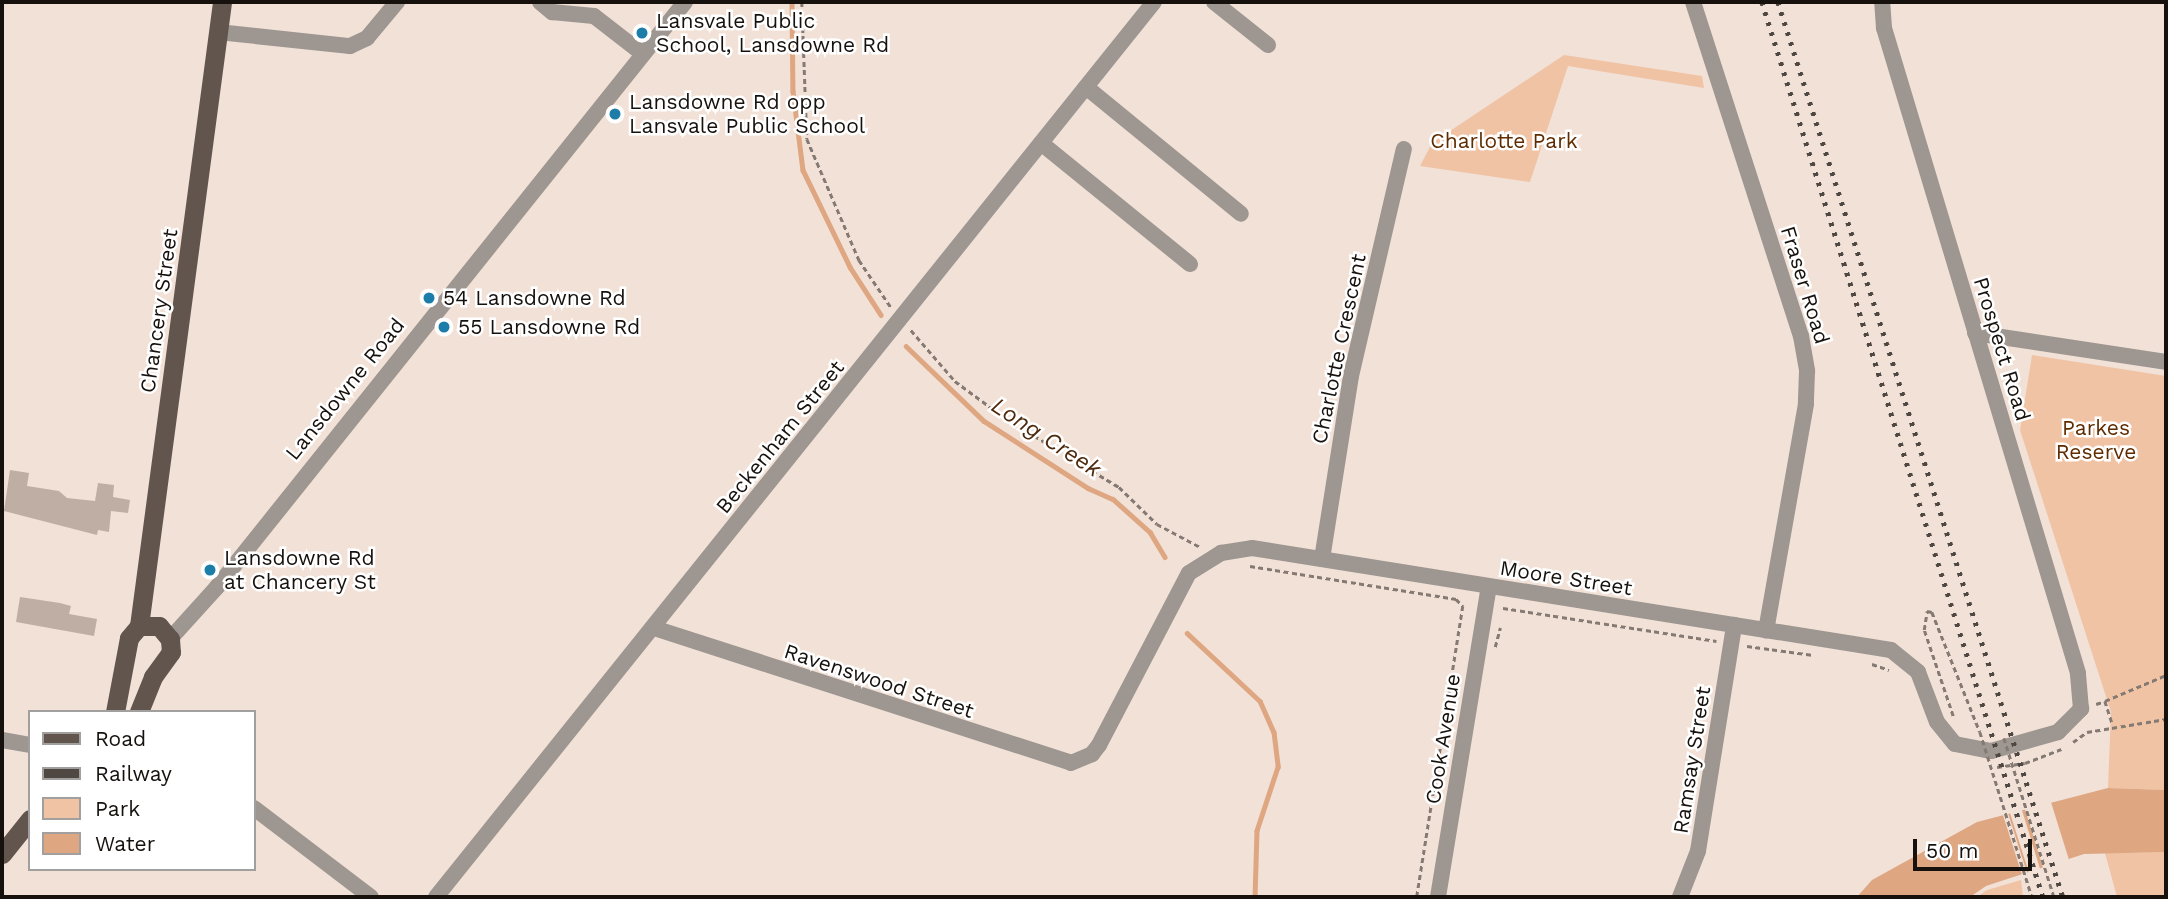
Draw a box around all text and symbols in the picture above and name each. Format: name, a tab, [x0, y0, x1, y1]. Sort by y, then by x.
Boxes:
place label: Lansvale Public School, Lansdowne Rd	[656, 8, 889, 58]
marker: Lansvale Public School, Lansdowne Rd	[634, 25, 650, 41]
place label: Lansdowne Rd opp Lansvale Public School	[629, 89, 865, 139]
marker: Lansdowne Rd opp Lansvale Public School	[607, 106, 623, 122]
park label: Charlotte Park	[1430, 128, 1578, 154]
street label: Fraser Road	[1775, 223, 1835, 347]
street label: Chancery Street	[135, 227, 183, 395]
street label: Charlotte Crescent	[1307, 252, 1371, 446]
street label: Prospect Road	[1968, 274, 2036, 424]
place label: 54 Lansdowne Rd	[443, 285, 626, 311]
marker: 54 Lansdowne Rd	[421, 290, 437, 306]
street label: Lansdowne Road	[280, 313, 410, 465]
place label: 55 Lansdowne Rd	[458, 314, 640, 340]
marker: 55 Lansdowne Rd	[436, 319, 452, 335]
street label: Beckenham Street	[711, 355, 849, 519]
water label: Long Creek	[986, 392, 1106, 484]
park label: Parkes Reserve	[2056, 415, 2136, 465]
place label: Lansdowne Rd at Chancery St	[224, 545, 376, 595]
street label: Moore Street	[1498, 555, 1634, 601]
marker: Lansdowne Rd at Chancery St	[202, 562, 218, 578]
street label: Ravenswood Street	[781, 638, 977, 724]
street label: Cook Avenue	[1420, 671, 1466, 807]
street label: Ramsay Street	[1668, 684, 1716, 836]
legend	[28, 710, 256, 871]
text: Road	[95, 726, 146, 751]
text: Railway	[95, 761, 172, 786]
text: Park	[95, 796, 140, 821]
scale bar	[1916, 825, 2035, 869]
text: Water	[95, 831, 155, 856]
text: 50 m	[1926, 838, 1978, 863]

